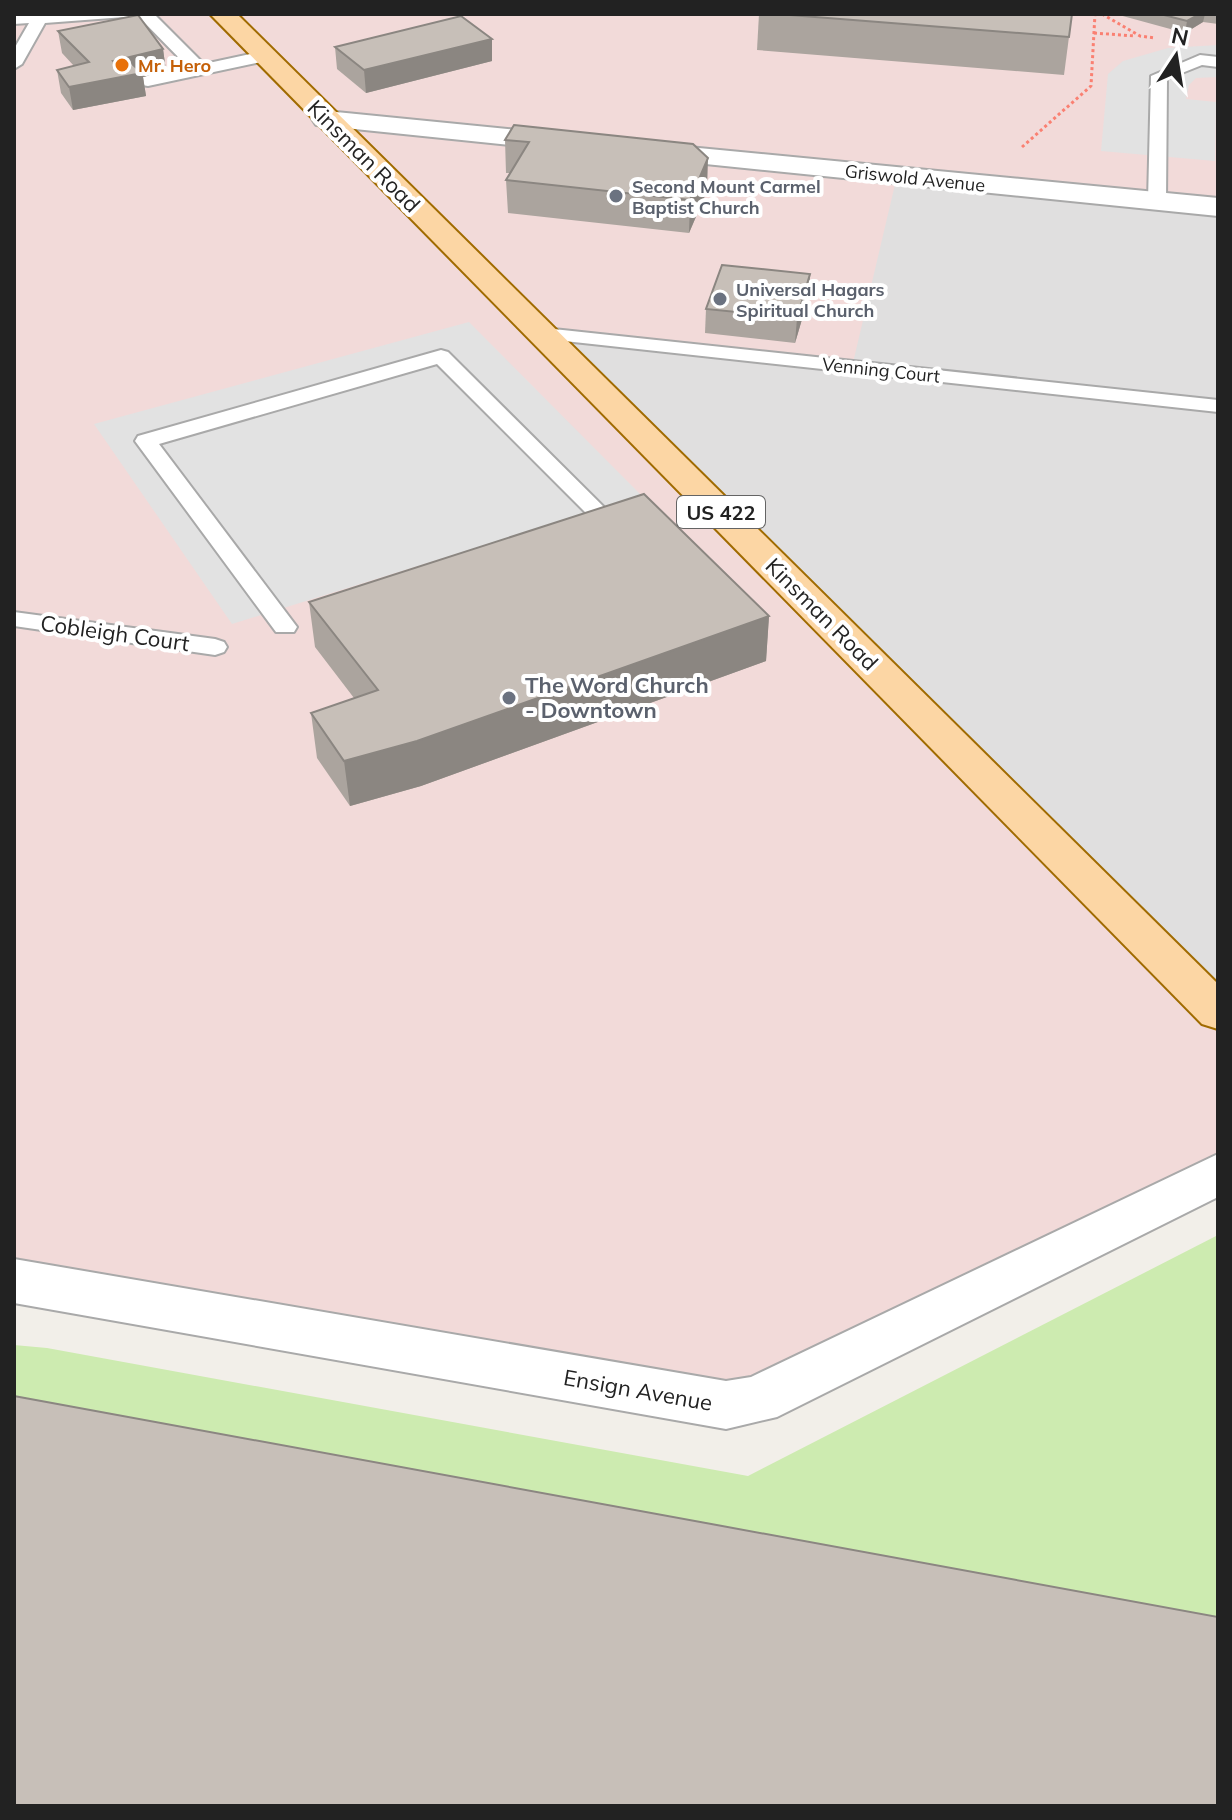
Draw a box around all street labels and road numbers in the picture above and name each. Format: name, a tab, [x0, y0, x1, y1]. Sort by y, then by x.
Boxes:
street label: Kinsman Road	[302, 94, 426, 218]
street label: Griswold Avenue	[844, 159, 986, 197]
street label: Venning Court	[821, 352, 941, 388]
road number: US 422	[677, 496, 765, 528]
street label: Kinsman Road	[760, 552, 884, 676]
street label: Cobleigh Court	[39, 609, 192, 657]
street label: Ensign Avenue	[561, 1363, 715, 1417]

